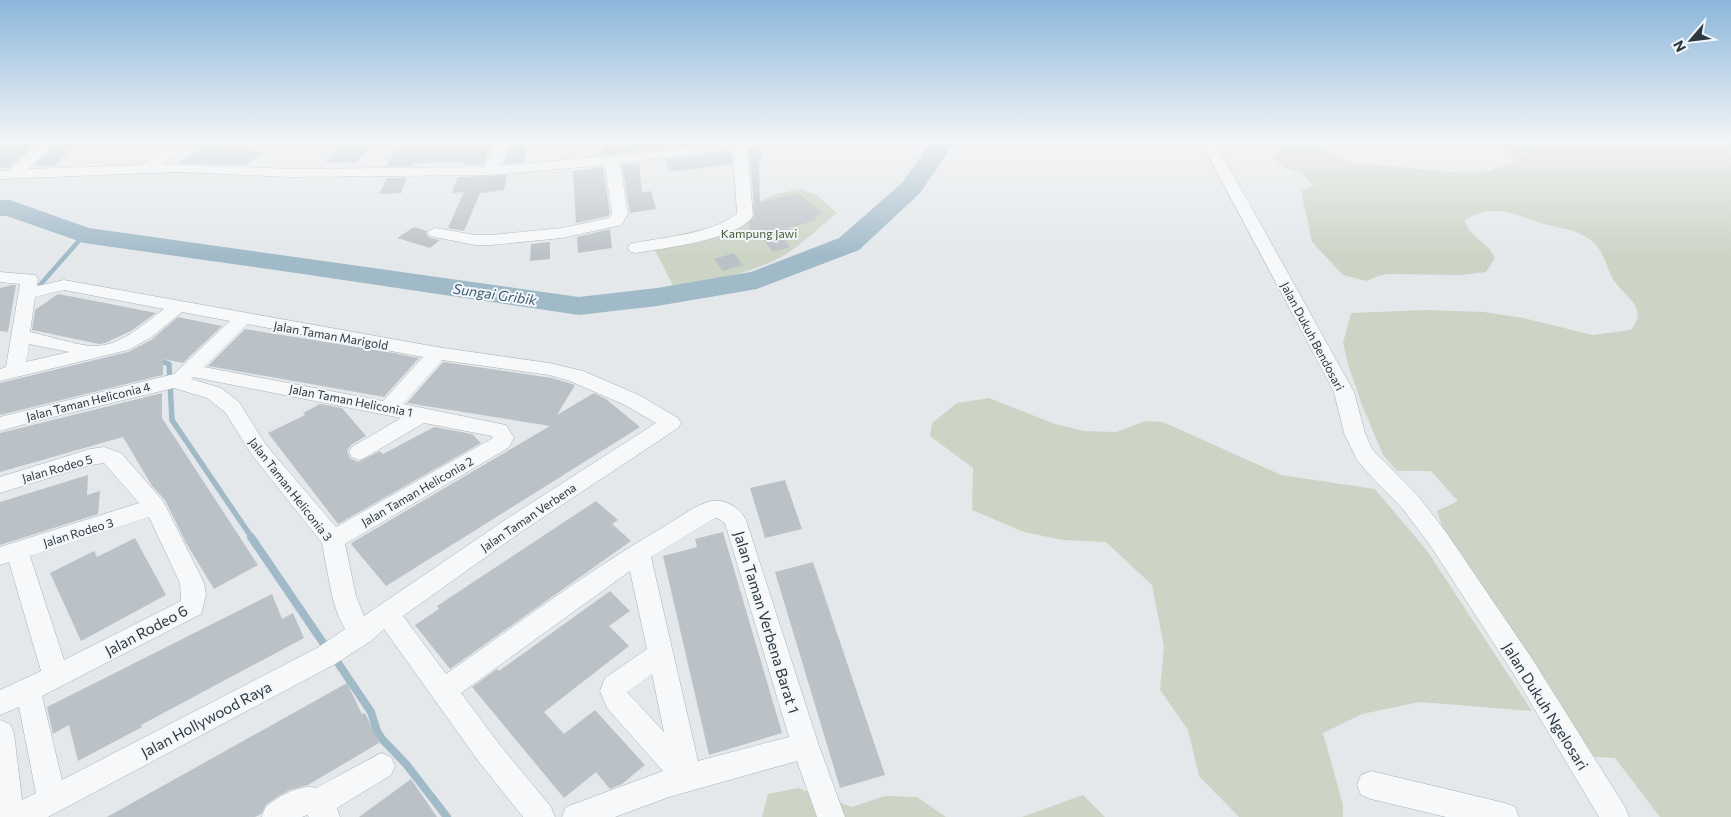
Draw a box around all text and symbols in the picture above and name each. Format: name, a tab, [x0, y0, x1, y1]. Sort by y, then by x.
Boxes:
north arrow	[1666, 15, 1716, 65]
text: N	[1669, 38, 1689, 55]
park label: Kampung Jawi	[721, 226, 797, 241]
street label: Jalan Dukuh Bendosari	[1278, 279, 1348, 393]
water label: Sungai Gribik	[452, 280, 538, 308]
street label: Jalan Taman Marigold	[272, 318, 389, 353]
street label: Jalan Taman Heliconia 4	[24, 379, 152, 424]
street label: Jalan Taman Heliconia 1	[288, 381, 414, 420]
street label: Jalan Taman Heliconia 3	[246, 435, 336, 544]
street label: Jalan Rodeo 5	[20, 451, 94, 486]
street label: Jalan Taman Heliconia 2	[359, 453, 476, 530]
street label: Jalan Taman Verbena	[478, 480, 579, 555]
street label: Jalan Rodeo 3	[41, 515, 115, 550]
street label: Jalan Taman Verbena Barat 1	[731, 529, 803, 715]
street label: Jalan Rodeo 6	[101, 601, 191, 659]
street label: Jalan Dukuh Ngelosari	[1499, 639, 1593, 773]
street label: Jalan Hollywood Raya	[138, 677, 274, 761]

